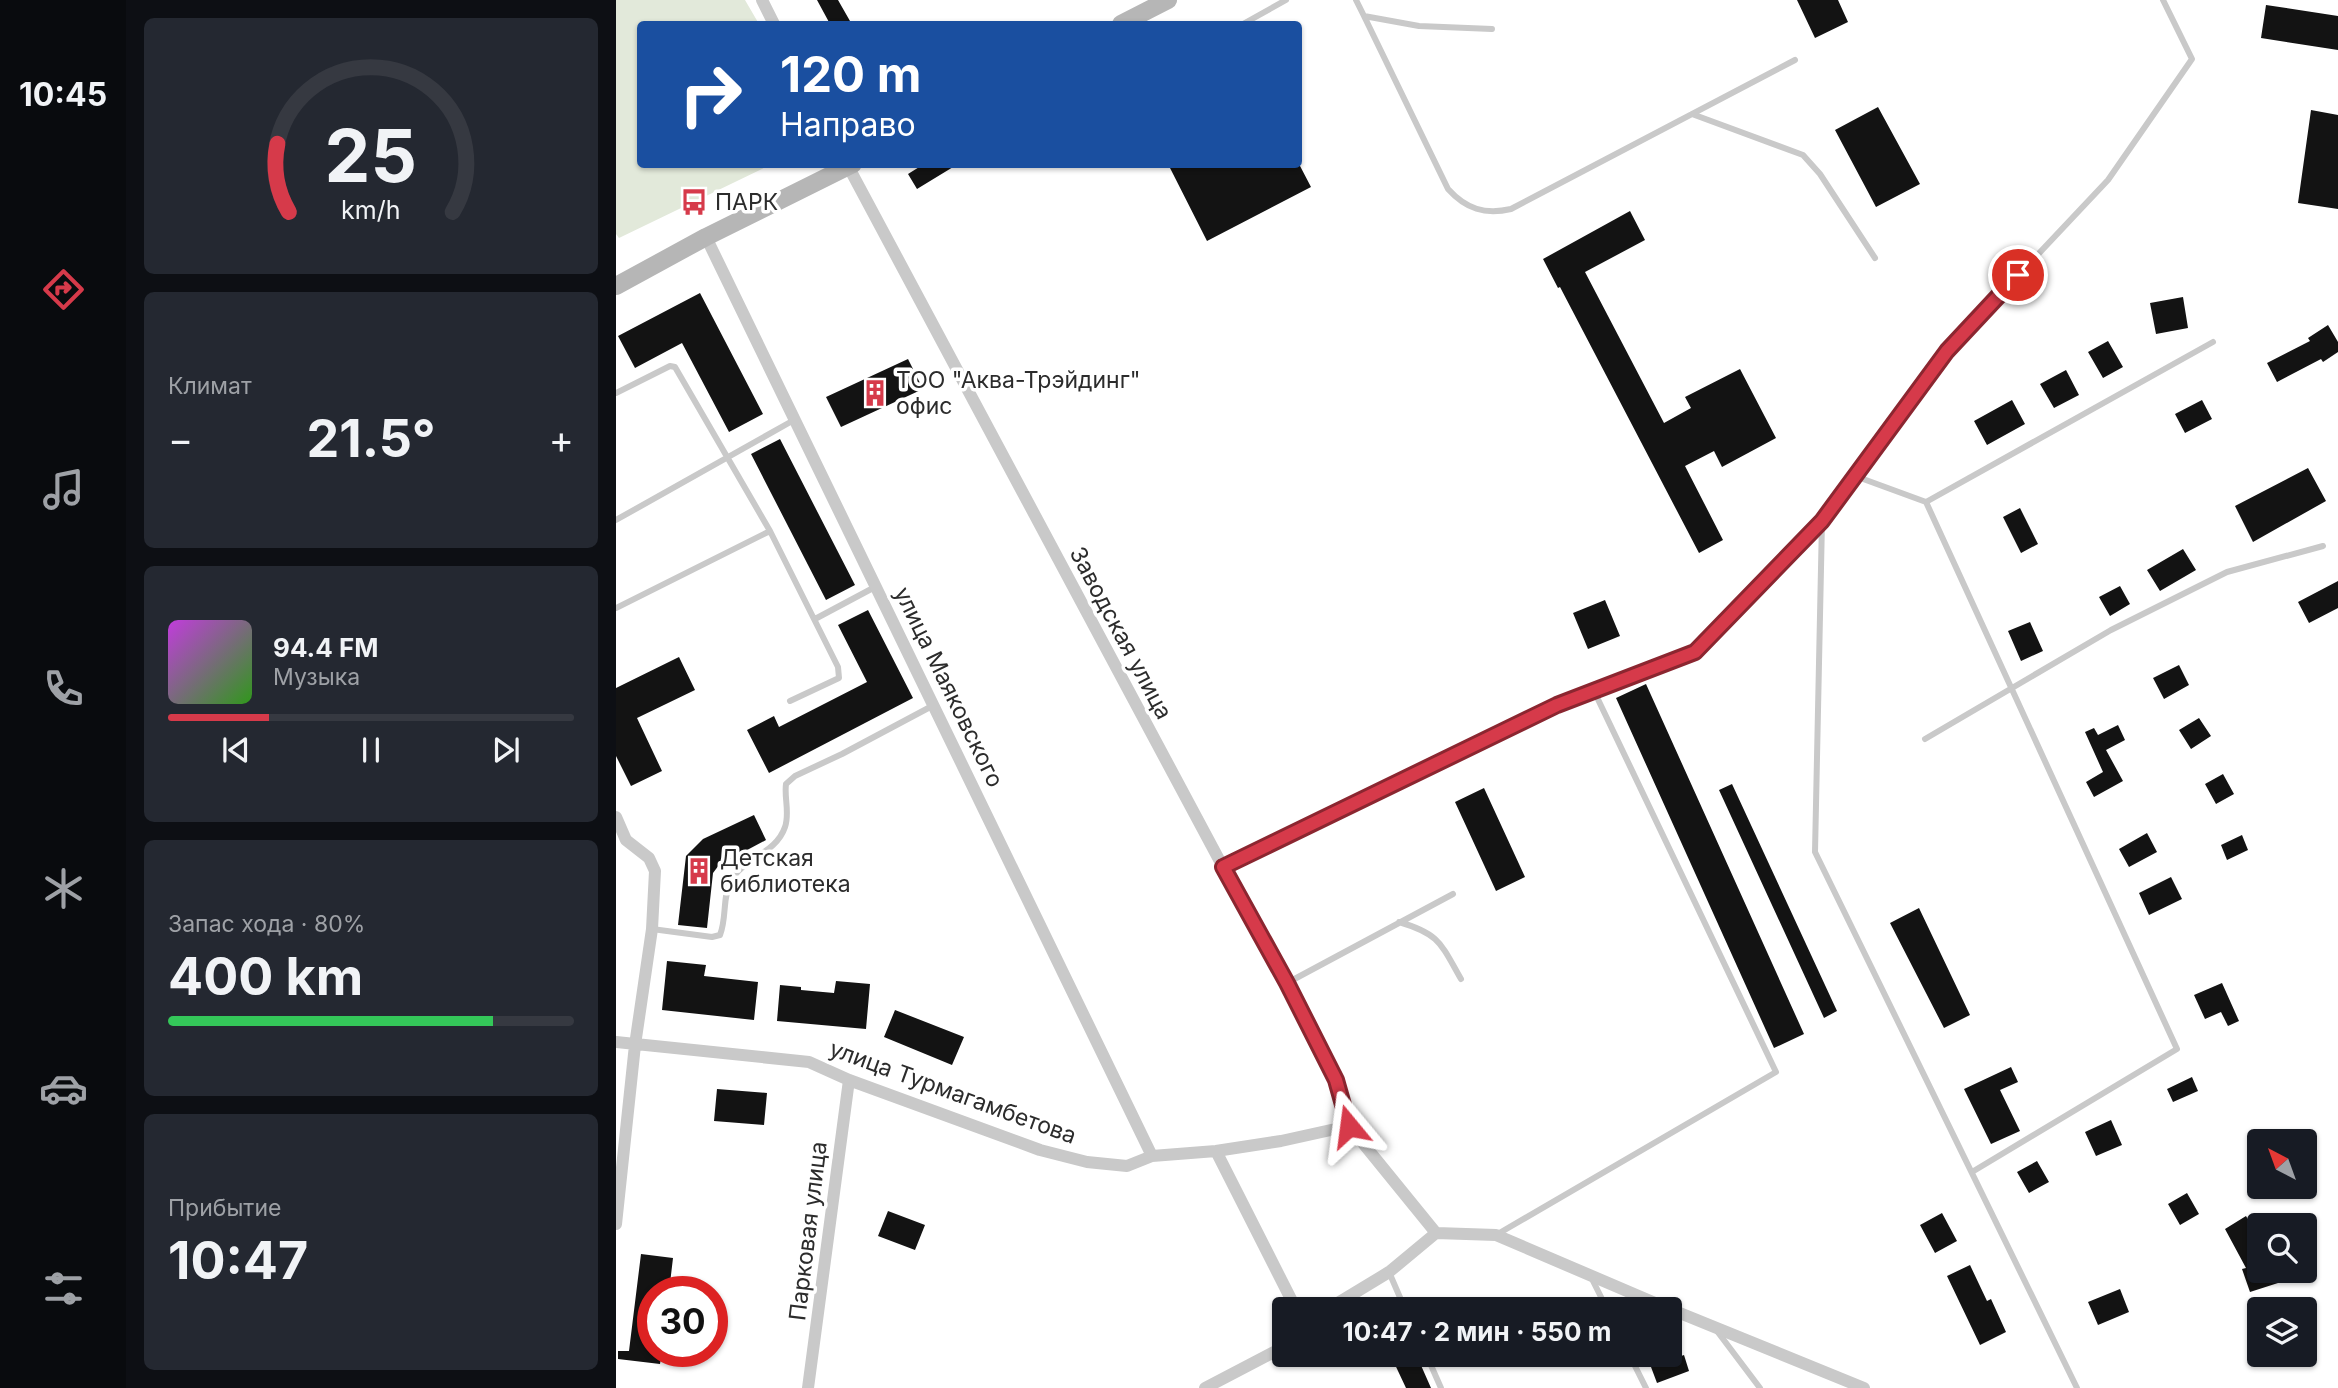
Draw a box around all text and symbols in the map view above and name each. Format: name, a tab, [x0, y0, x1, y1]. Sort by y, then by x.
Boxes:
text: 120 m	[780, 45, 921, 104]
icon: right	[665, 49, 756, 140]
text: 10:45	[19, 75, 107, 114]
text: Направо	[780, 105, 916, 144]
text: 25	[325, 111, 417, 200]
bus stop icon: ПАРК	[679, 187, 709, 217]
place label: ПАРК	[715, 188, 778, 216]
text: km/h	[341, 195, 401, 225]
pin	[1988, 245, 2048, 305]
icon: arrive	[1999, 256, 2037, 294]
icon: directions	[39, 265, 88, 314]
place label: ТОО "Аква-Трэйдинг" офис	[896, 366, 1140, 420]
text: Климат	[168, 372, 252, 400]
building icon: ТОО "Аква-Трэйдинг" офис	[860, 378, 890, 408]
text: 21.5°	[306, 407, 436, 470]
text: −	[168, 416, 193, 462]
text: +	[549, 416, 574, 462]
icon: music	[39, 465, 88, 514]
street label: Заводская улица	[1064, 542, 1178, 724]
street label: улица Маяковского	[888, 582, 1010, 792]
text: 94.4 FM	[273, 632, 379, 663]
text: Музыка	[273, 663, 360, 691]
icon: phone	[39, 664, 88, 713]
icon: previous	[217, 731, 255, 769]
icon: pause	[352, 731, 390, 769]
icon: next	[487, 731, 525, 769]
place label: Детская библиотека	[720, 844, 851, 898]
building icon: Детская библиотека	[684, 856, 714, 886]
icon: climate	[39, 864, 88, 913]
text: Запас хода · 80%	[168, 910, 365, 938]
text: 400 km	[168, 945, 363, 1008]
street label: улица Турмагамбетова	[826, 1034, 1080, 1150]
icon: car	[39, 1064, 88, 1113]
position arrow	[1312, 1089, 1386, 1163]
north arrow	[2247, 1129, 2317, 1199]
map controls	[2247, 1129, 2317, 1367]
street label: Парковая улица	[783, 1140, 833, 1322]
text: Прибытие	[168, 1194, 281, 1222]
button: search	[2247, 1213, 2317, 1283]
text: 10:47	[168, 1229, 308, 1292]
icon: filters	[39, 1264, 88, 1313]
speed limit sign: 30	[637, 1276, 728, 1367]
button: layers	[2247, 1297, 2317, 1367]
text: 10:47 · 2 мин · 550 m	[1343, 1316, 1611, 1347]

